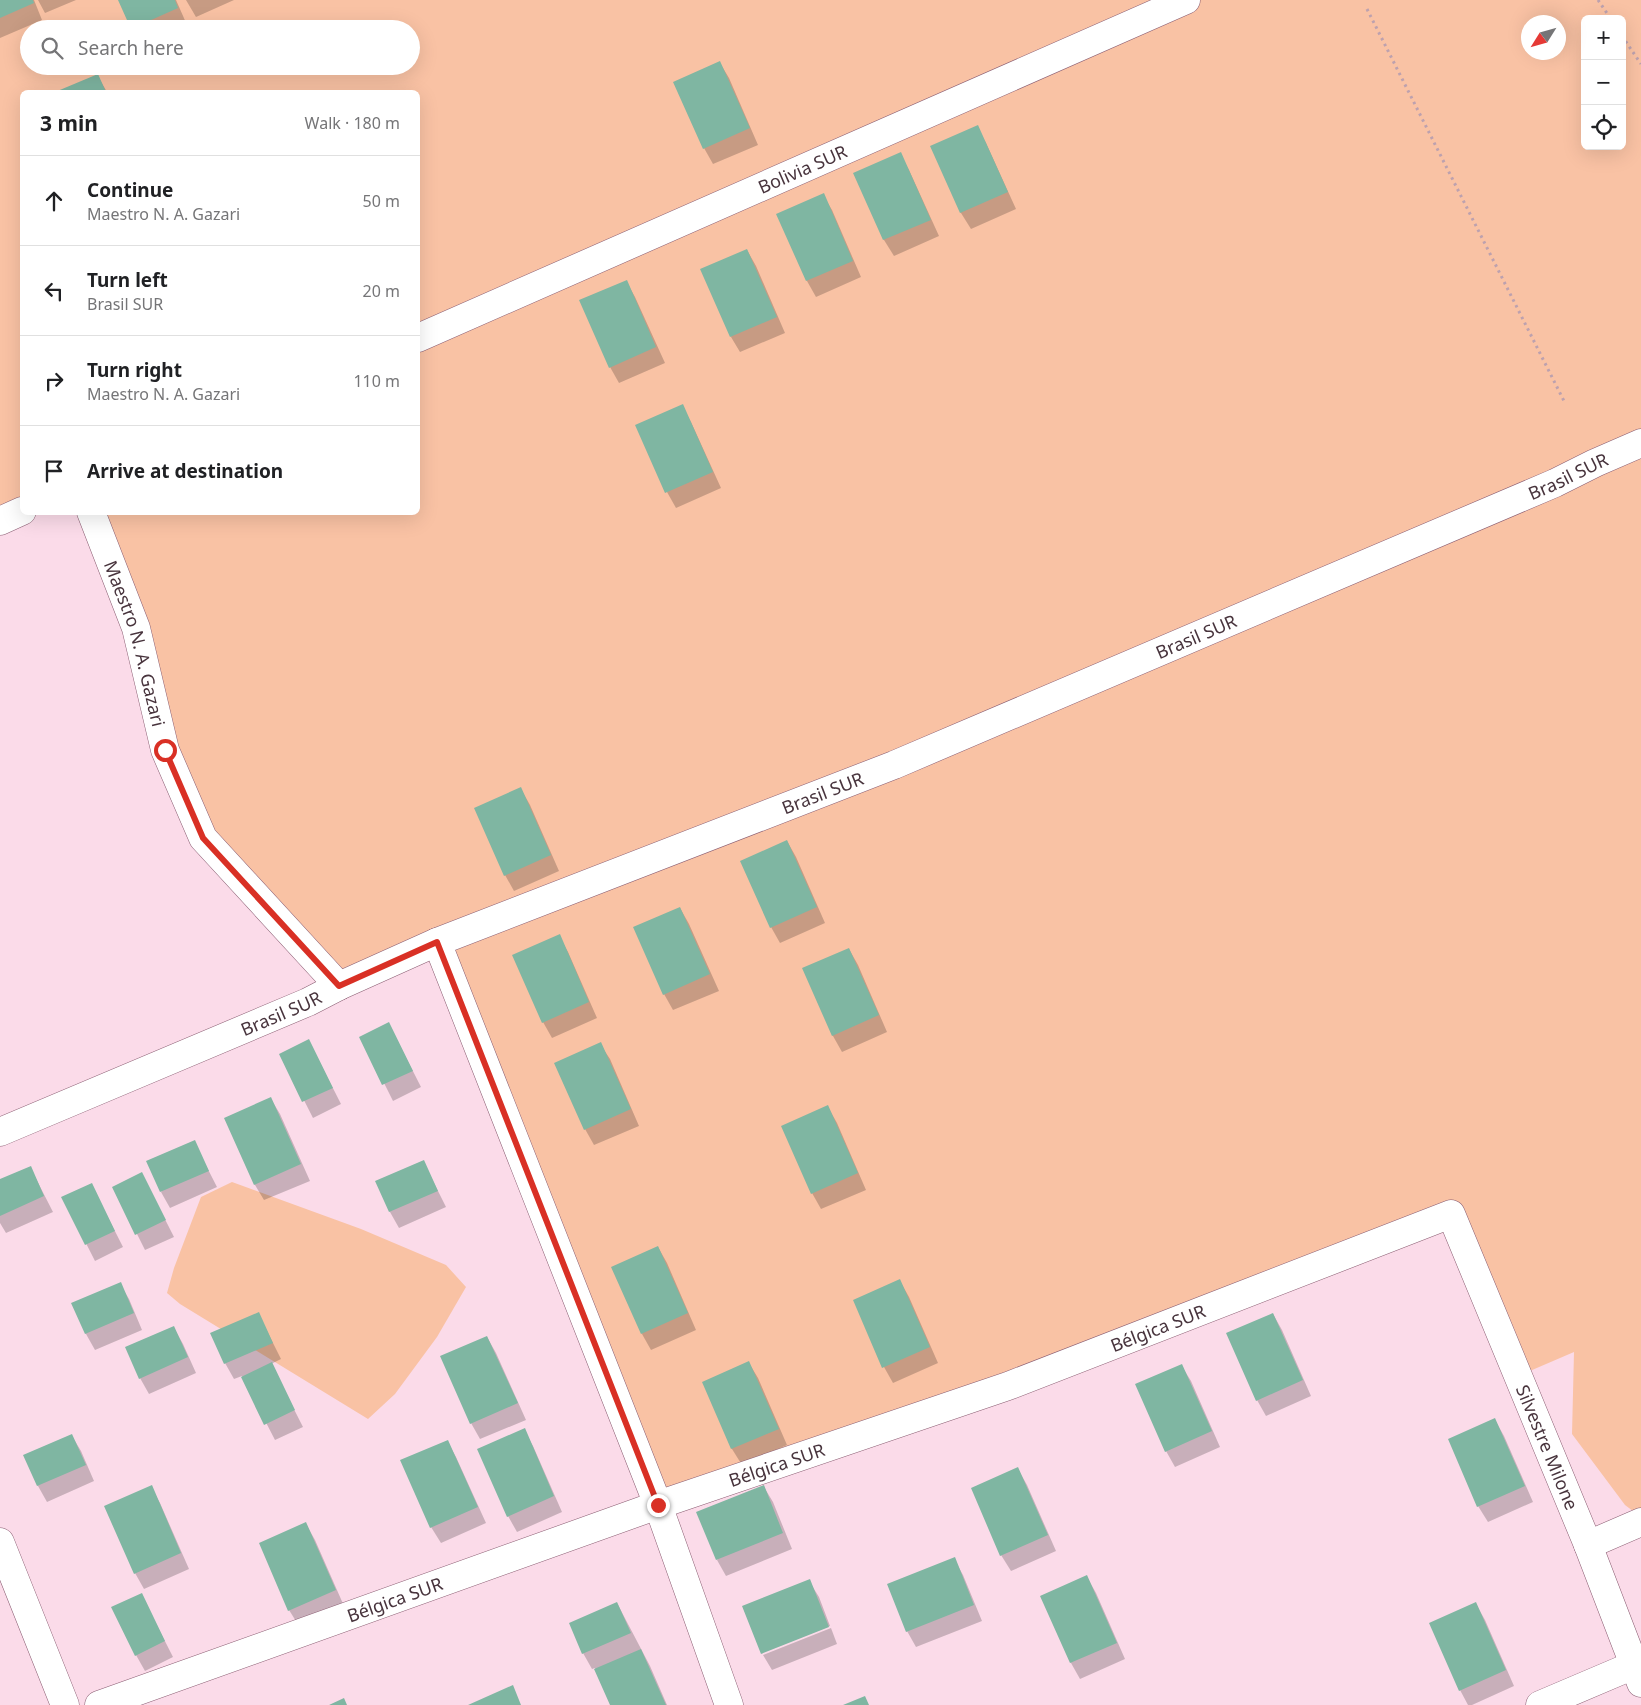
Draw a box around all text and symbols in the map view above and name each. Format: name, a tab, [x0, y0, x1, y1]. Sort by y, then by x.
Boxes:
north arrow	[1521, 15, 1566, 60]
map controls	[1581, 15, 1626, 150]
button: +	[1581, 15, 1626, 60]
search box	[20, 20, 420, 75]
icon: search	[38, 34, 66, 62]
text: Search here	[78, 35, 184, 61]
button: −	[1581, 60, 1626, 105]
button: locate	[1581, 105, 1626, 150]
text: 3 min	[40, 109, 98, 137]
text: Walk · 180 m	[305, 112, 400, 134]
street label: Bolivia SUR	[754, 139, 851, 199]
text: Continue	[87, 177, 173, 203]
icon: ahead	[40, 187, 68, 215]
text: 50 m	[363, 190, 400, 212]
text: Maestro N. A. Gazari	[87, 203, 240, 225]
text: Turn left	[87, 267, 168, 293]
icon: left	[40, 277, 68, 305]
text: 20 m	[363, 280, 400, 302]
text: Brasil SUR	[87, 293, 163, 315]
text: Turn right	[87, 357, 182, 383]
icon: right	[40, 367, 68, 395]
text: 110 m	[353, 370, 400, 392]
text: Maestro N. A. Gazari	[87, 383, 240, 405]
street label: Brasil SUR	[1524, 447, 1612, 505]
icon: arrive	[40, 457, 68, 485]
text: Arrive at destination	[87, 458, 283, 484]
street label: Maestro N. A. Gazari	[99, 557, 171, 729]
street label: Brasil SUR	[1152, 608, 1240, 664]
route start	[154, 739, 177, 762]
street label: Brasil SUR	[778, 766, 867, 819]
street label: Brasil SUR	[237, 985, 326, 1041]
street label: Bélgica SUR	[1107, 1299, 1209, 1357]
street label: Silvestre Milone	[1511, 1381, 1584, 1513]
street label: Bélgica SUR	[725, 1437, 828, 1492]
route end	[647, 1494, 670, 1517]
street label: Bélgica SUR	[344, 1571, 446, 1627]

